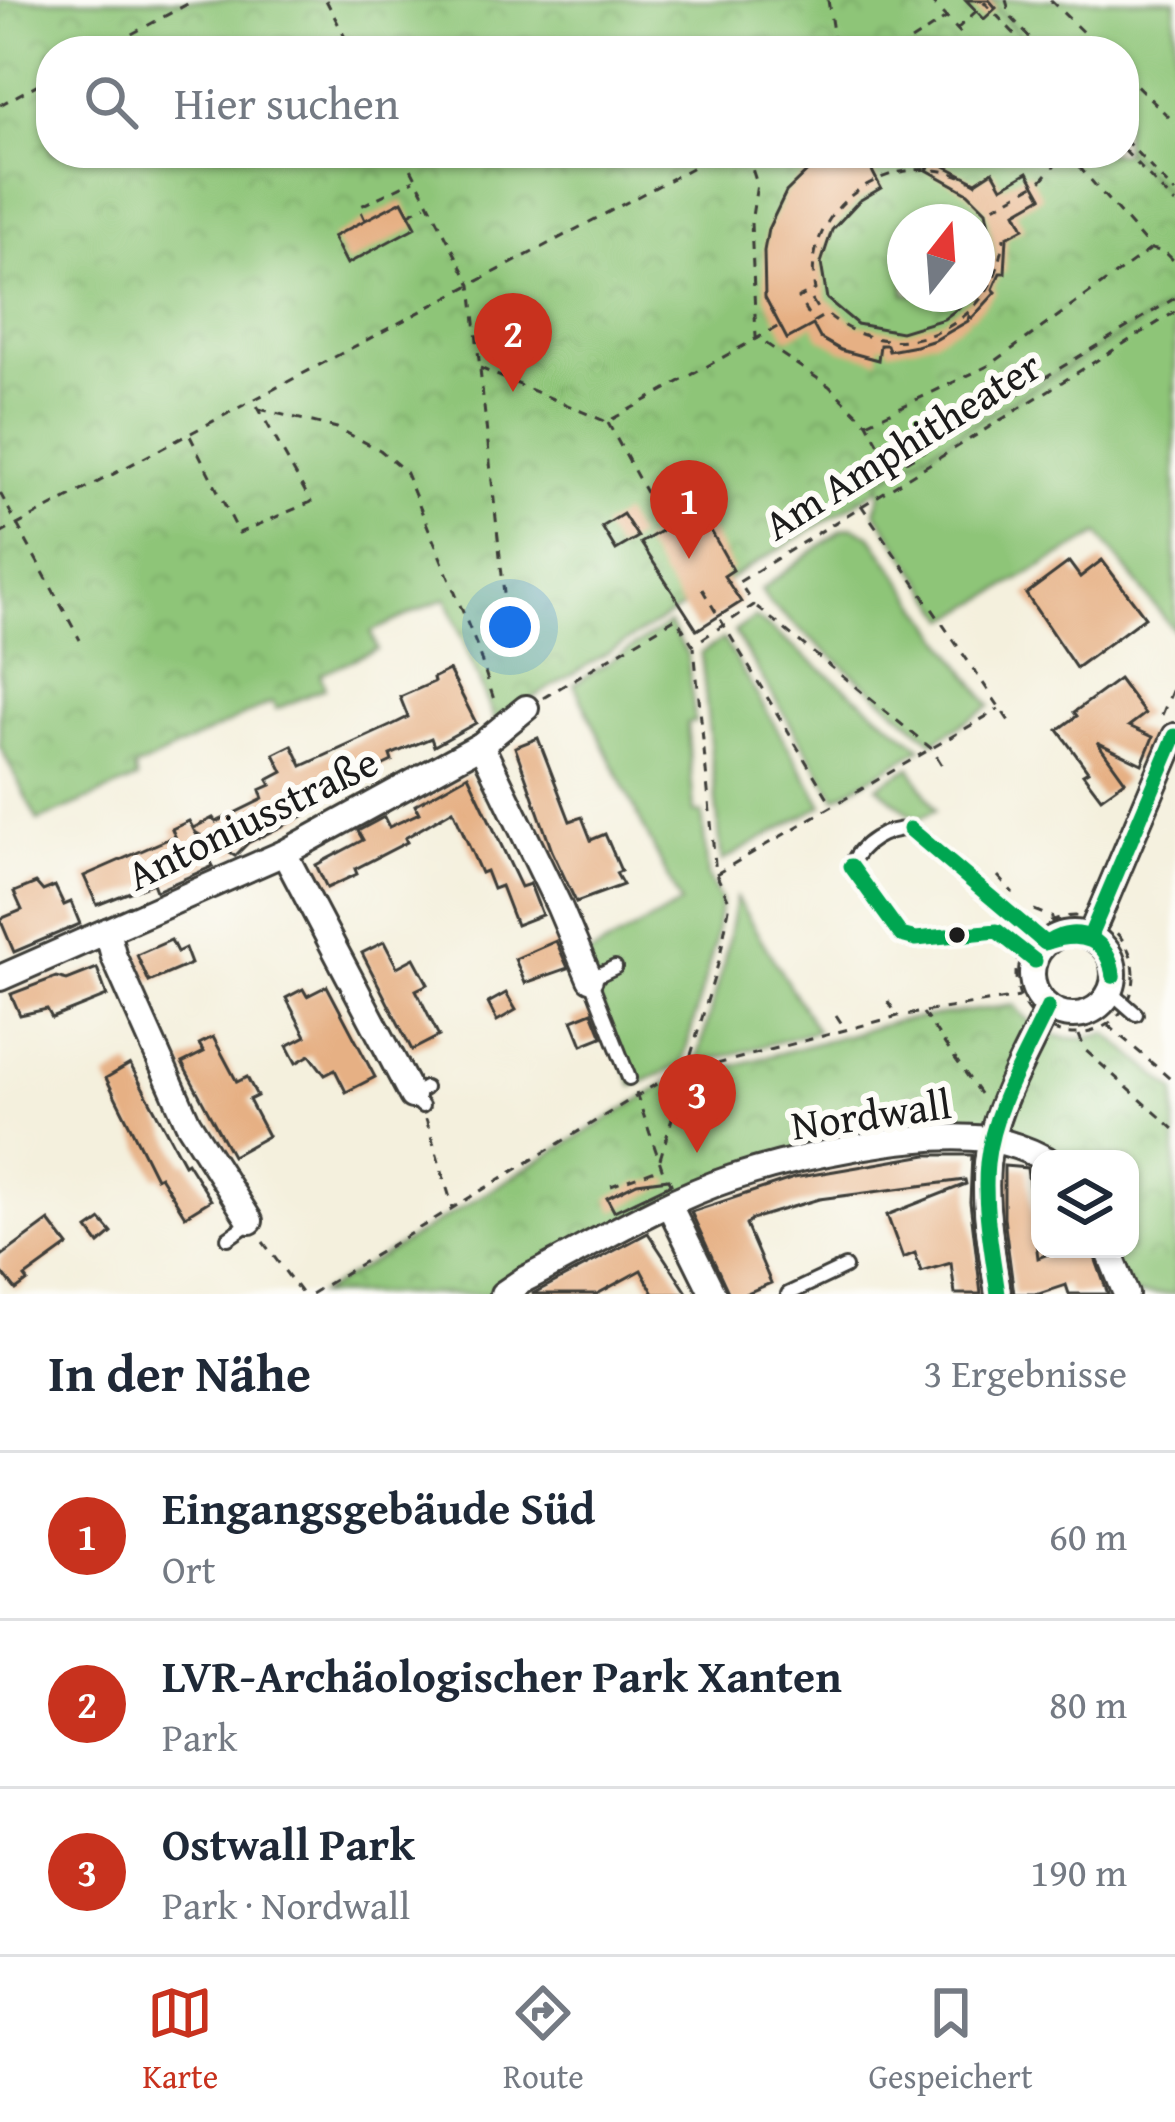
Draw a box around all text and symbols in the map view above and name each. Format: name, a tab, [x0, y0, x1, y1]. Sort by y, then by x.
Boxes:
search box	[36, 36, 1139, 168]
icon: search	[78, 69, 144, 135]
text: Hier suchen	[174, 70, 399, 135]
north arrow	[887, 204, 995, 312]
pin: 2	[474, 293, 552, 392]
street label: Am Amphitheater	[751, 335, 1052, 554]
pin: 1	[650, 460, 728, 559]
your location	[480, 597, 540, 657]
street label: Antoniusstraße	[116, 730, 388, 905]
unlabelled marker	[946, 924, 968, 946]
pin: 3	[658, 1054, 736, 1153]
street label: Nordwall	[787, 1072, 955, 1155]
map controls	[1031, 1150, 1139, 1258]
button: layers	[1031, 1150, 1139, 1258]
text: In der Nähe	[48, 1335, 311, 1410]
text: 3 Ergebnisse	[924, 1344, 1127, 1401]
text: Eingangsgebäude Süd	[162, 1475, 595, 1540]
text: 1	[77, 1507, 97, 1564]
text: 60 m	[1049, 1507, 1127, 1564]
text: Ort	[162, 1540, 216, 1597]
text: LVR-Archäologischer Park Xanten	[162, 1643, 842, 1708]
text: 2	[77, 1675, 97, 1732]
text: 80 m	[1049, 1675, 1127, 1732]
text: Park	[162, 1708, 237, 1765]
text: Ostwall Park	[162, 1811, 415, 1876]
text: 3	[77, 1843, 97, 1900]
text: 190 m	[1030, 1843, 1127, 1900]
text: Park · Nordwall	[162, 1876, 410, 1933]
tab: Karte	[142, 1980, 218, 2100]
tab: Route	[503, 1980, 584, 2100]
tab: Gespeichert	[869, 1980, 1033, 2100]

